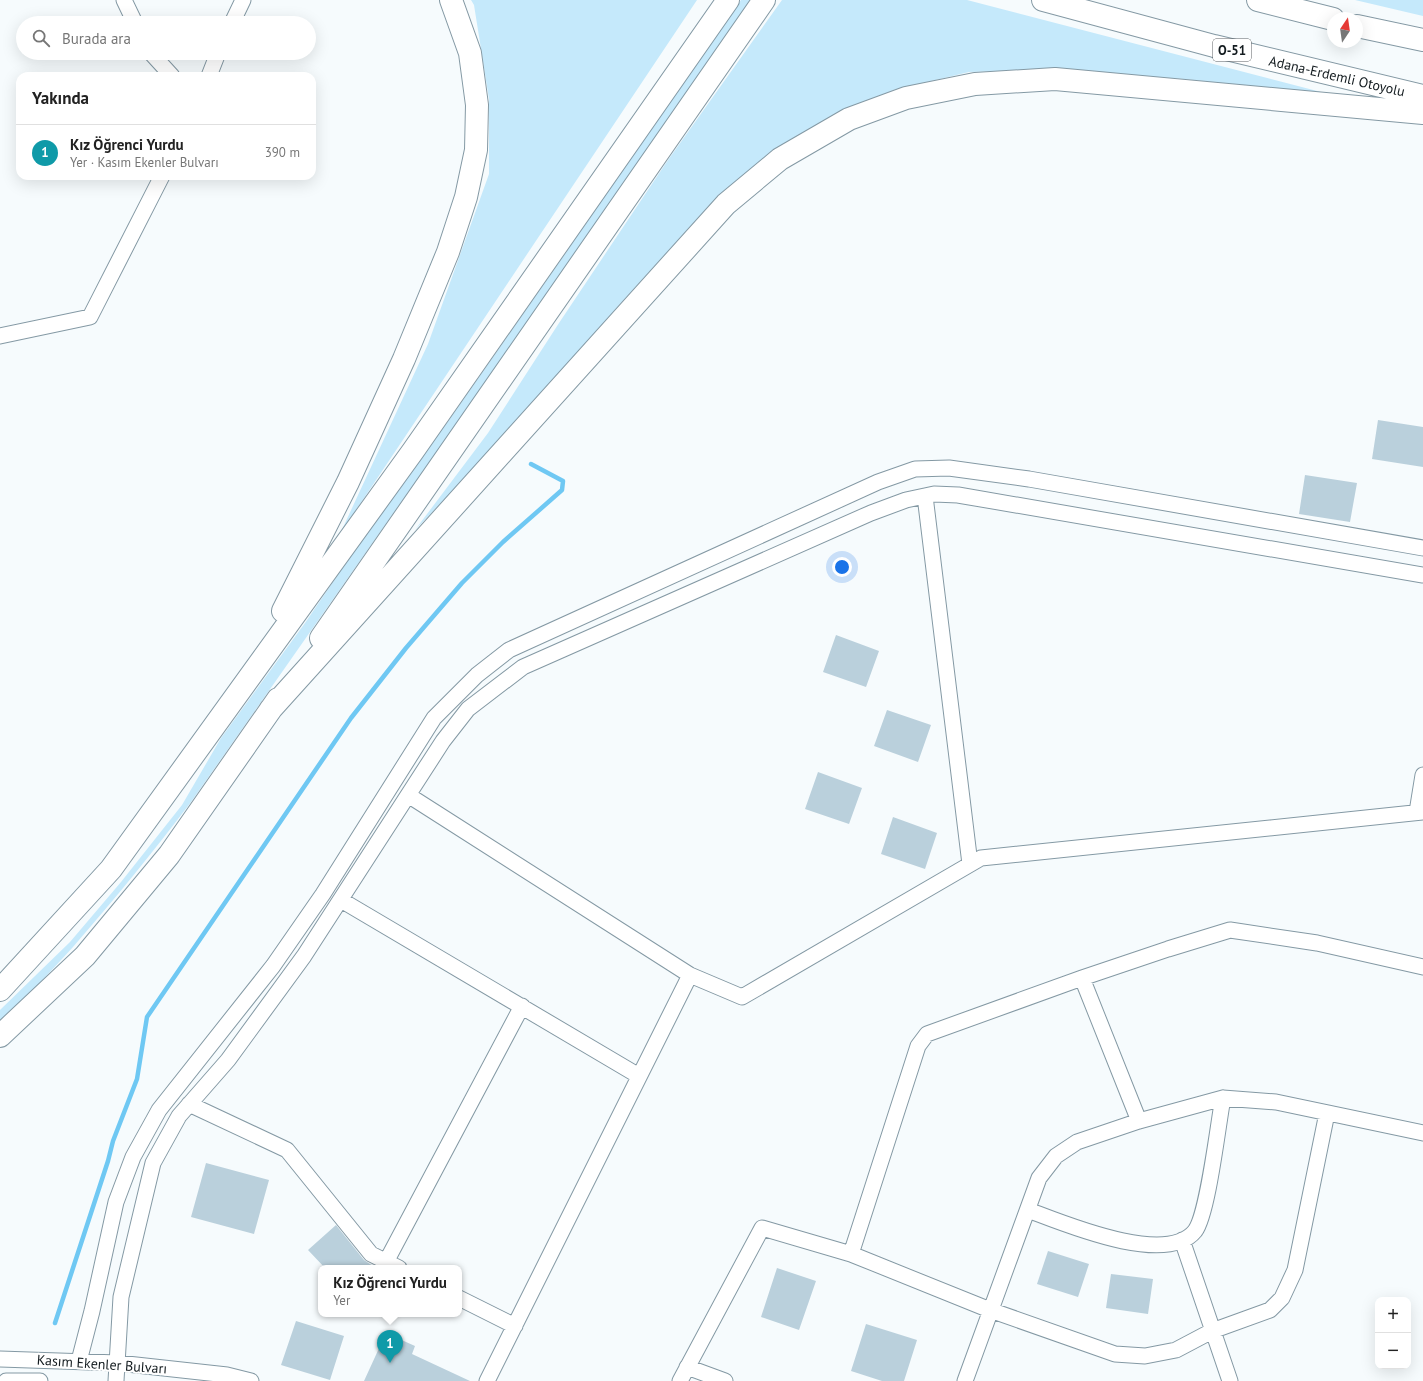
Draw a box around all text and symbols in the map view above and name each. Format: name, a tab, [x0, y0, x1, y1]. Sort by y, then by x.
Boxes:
north arrow	[1327, 12, 1363, 48]
search box	[16, 16, 316, 60]
icon: search	[30, 27, 52, 49]
text: Burada ara	[62, 29, 131, 48]
road number: O-51	[1213, 39, 1251, 61]
street label: Adana-Erdemli Otoyolu	[1267, 52, 1407, 100]
text: Yakında	[32, 87, 89, 109]
text: Kız Öğrenci Yurdu	[70, 135, 184, 154]
text: 1	[41, 144, 49, 161]
text: 390 m	[265, 144, 300, 161]
text: Yer · Kasım Ekenler Bulvarı	[70, 154, 219, 171]
your location	[832, 557, 852, 577]
popup	[318, 1265, 462, 1317]
text: Kız Öğrenci Yurdu	[333, 1273, 447, 1292]
text: Yer	[333, 1292, 350, 1309]
map controls	[1375, 1297, 1411, 1369]
button: +	[1375, 1297, 1411, 1333]
pin: 1	[377, 1330, 403, 1363]
button: −	[1375, 1333, 1411, 1369]
street label: Kasım Ekenler Bulvarı	[36, 1350, 168, 1378]

